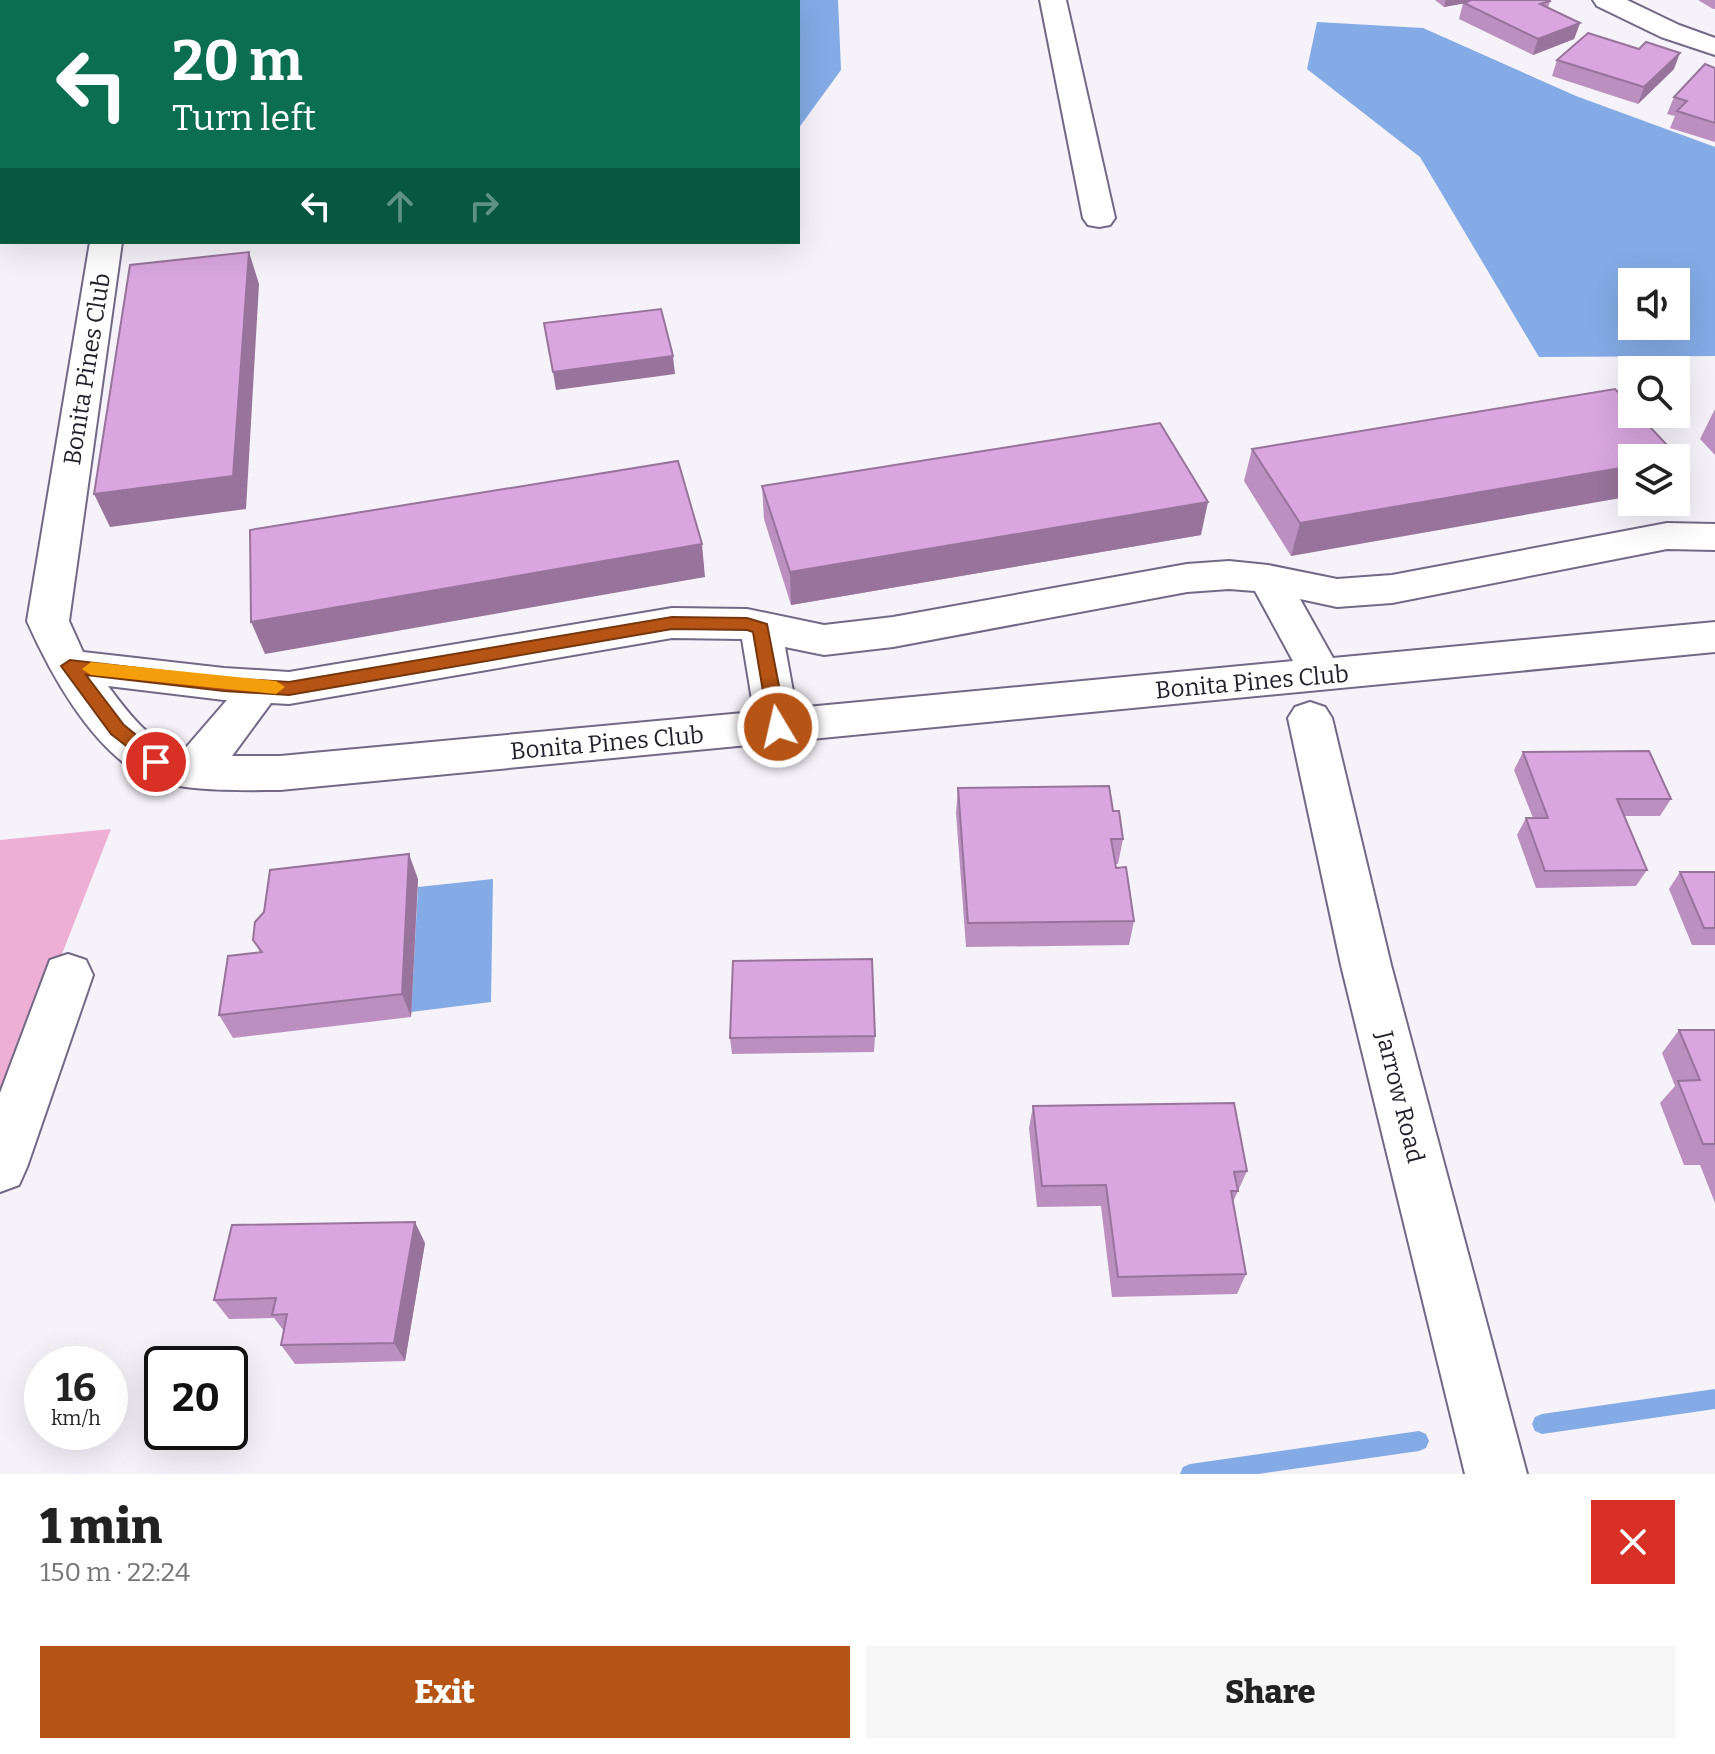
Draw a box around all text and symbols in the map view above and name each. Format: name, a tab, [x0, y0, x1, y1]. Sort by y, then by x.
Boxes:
text: 20 m	[172, 28, 303, 95]
icon: left	[40, 32, 144, 136]
text: Turn left	[172, 96, 316, 140]
icon: left	[294, 184, 338, 228]
icon: ahead	[378, 184, 422, 228]
icon: right	[462, 184, 506, 228]
map controls	[1618, 268, 1690, 516]
button: sound	[1618, 268, 1690, 340]
street label: Bonita Pines Club	[58, 271, 116, 467]
button: search	[1618, 356, 1690, 428]
button: layers	[1618, 444, 1690, 516]
street label: Bonita Pines Club	[1154, 660, 1350, 704]
position arrow	[736, 685, 820, 769]
street label: Bonita Pines Club	[509, 721, 705, 765]
pin	[122, 728, 190, 796]
icon: arrive	[134, 740, 178, 784]
street label: Jarrow Road	[1370, 1027, 1430, 1166]
speed limit sign: 20	[144, 1346, 248, 1450]
text: 16	[56, 1364, 96, 1412]
text: km/h	[51, 1406, 101, 1430]
text: 1 min	[40, 1498, 162, 1556]
button: close	[1591, 1500, 1675, 1584]
text: 150 m · 22:24	[40, 1557, 190, 1588]
button: Exit	[40, 1646, 850, 1738]
button: Share	[866, 1646, 1675, 1738]

